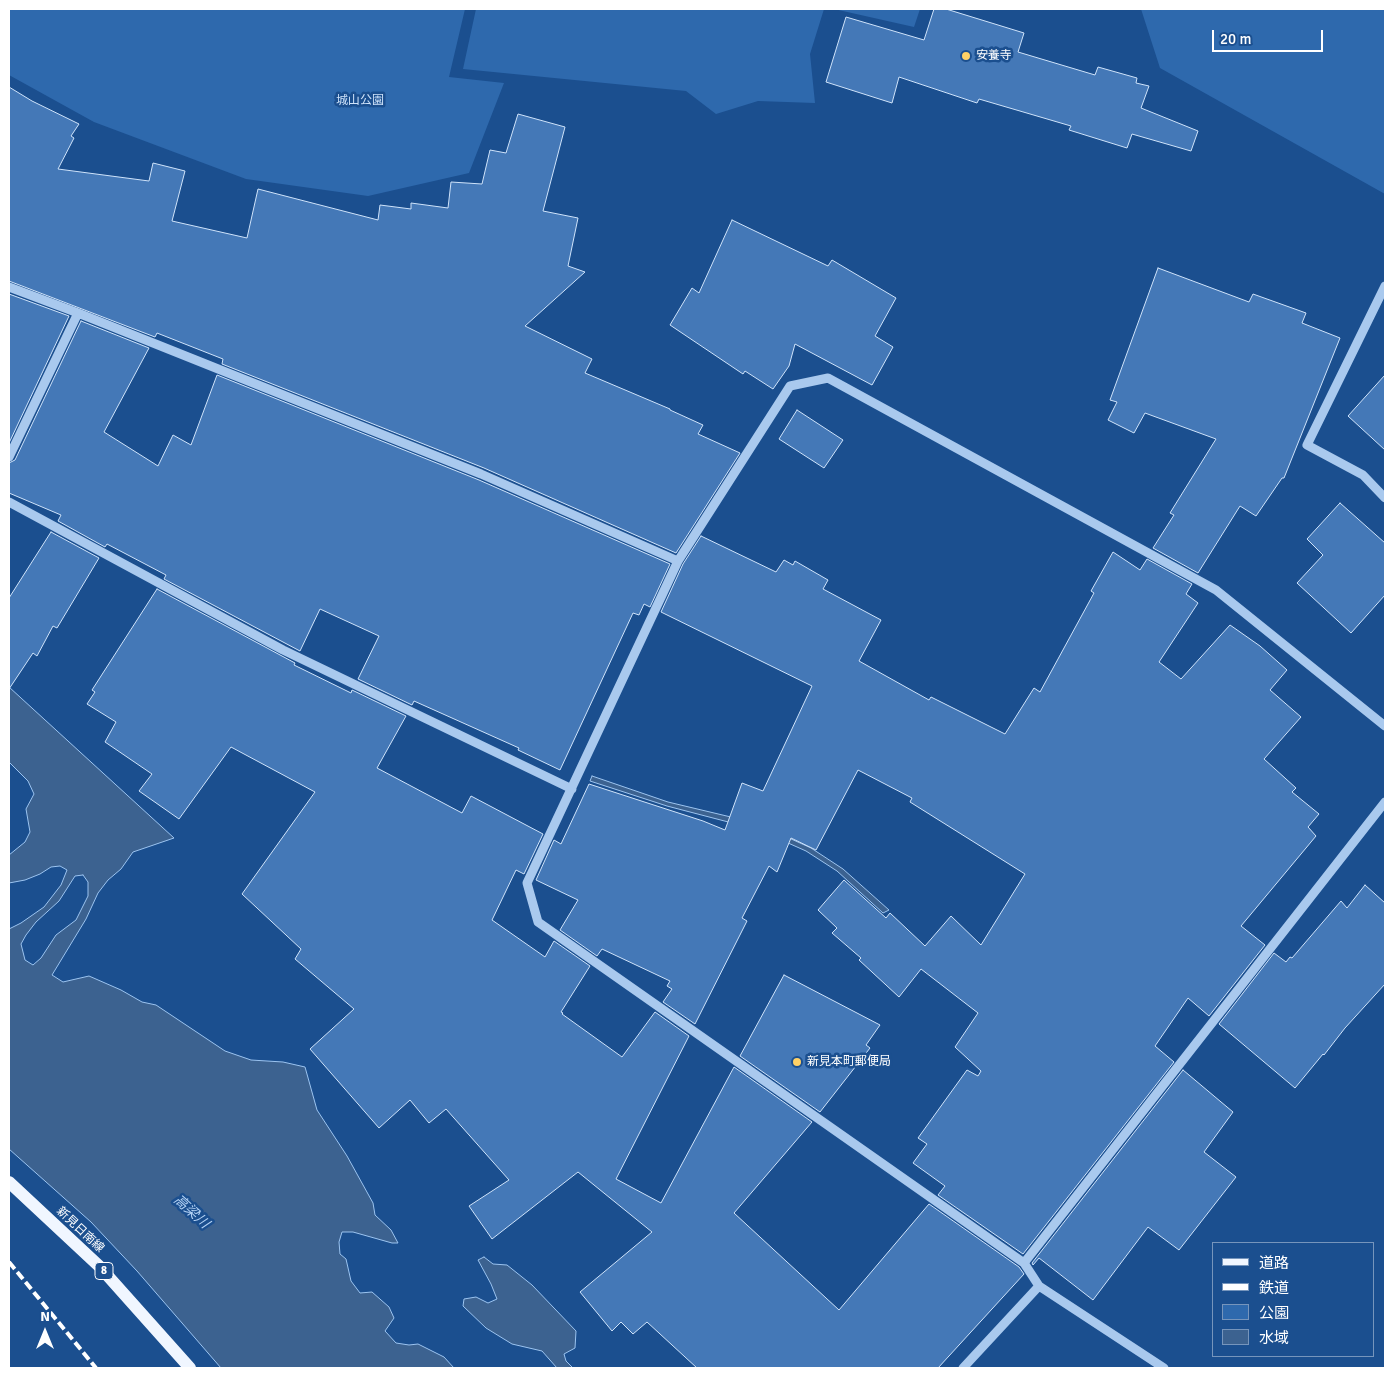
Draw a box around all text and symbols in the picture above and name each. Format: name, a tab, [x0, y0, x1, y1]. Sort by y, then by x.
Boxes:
scale bar	[1214, 20, 1325, 52]
text: 20 m	[1220, 30, 1251, 48]
place label: 安養寺	[976, 49, 1012, 63]
marker: 安養寺	[960, 50, 972, 62]
park label: 城山公園	[336, 94, 384, 108]
place label: 新見本町郵便局	[807, 1055, 891, 1069]
marker: 新見本町郵便局	[791, 1056, 803, 1068]
water label: 高梁川	[170, 1192, 212, 1232]
street label: 新見日南線	[53, 1204, 107, 1256]
legend	[1212, 1242, 1374, 1357]
text: 道路	[1259, 1254, 1289, 1272]
road number: 8	[95, 1262, 113, 1280]
text: 鉄道	[1259, 1279, 1289, 1297]
text: 公園	[1259, 1304, 1289, 1322]
north arrow	[20, 1307, 70, 1357]
text: N	[40, 1308, 50, 1325]
text: 水域	[1259, 1329, 1289, 1347]

